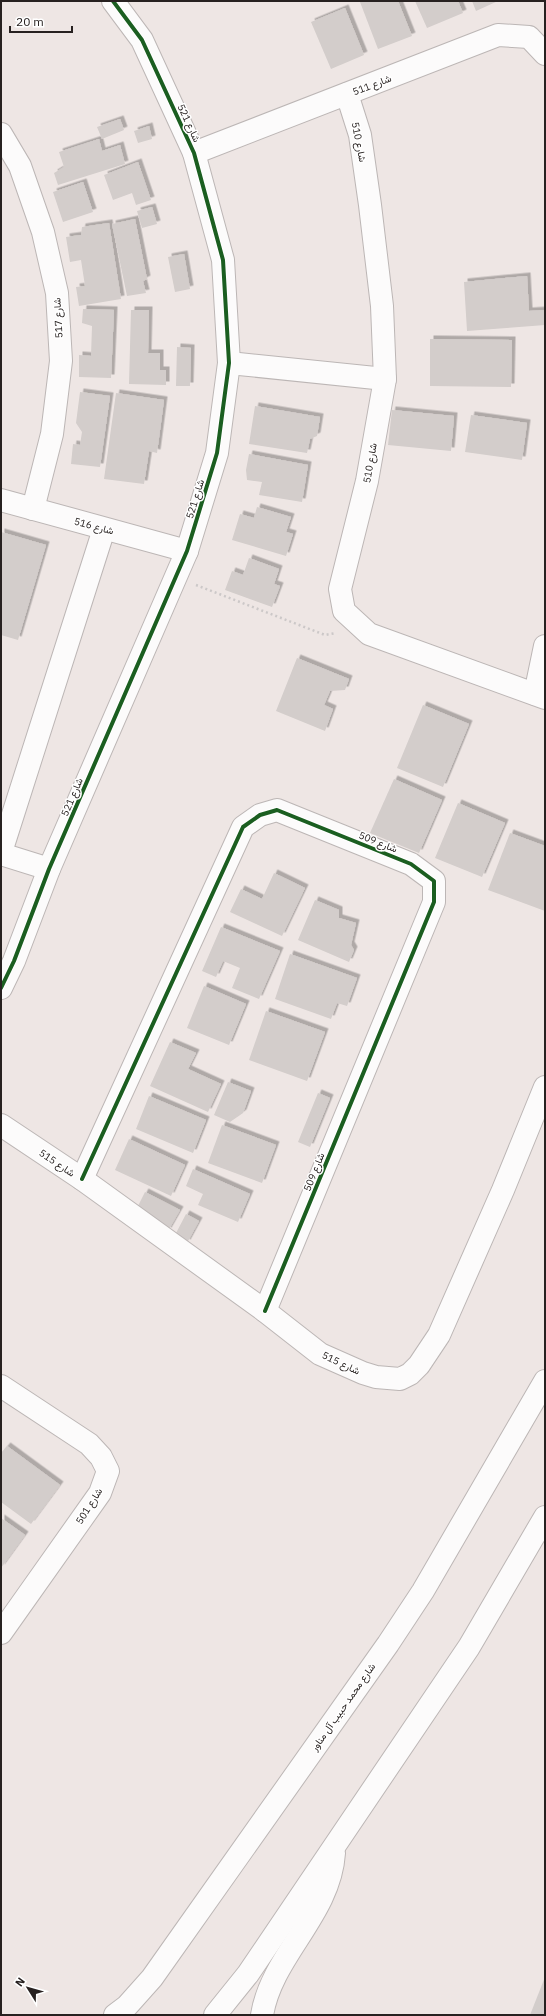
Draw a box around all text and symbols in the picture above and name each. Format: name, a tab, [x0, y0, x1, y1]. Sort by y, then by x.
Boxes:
scale bar	[10, 8, 72, 34]
text: 20 m	[16, 14, 44, 29]
street label: شارع 511	[351, 72, 393, 98]
street label: شارع 521	[175, 102, 203, 144]
street label: شارع 510	[349, 121, 369, 163]
street label: شارع 517	[50, 297, 66, 339]
street label: شارع 510	[360, 442, 380, 484]
street label: شارع 521	[183, 478, 207, 520]
street label: شارع 516	[73, 514, 115, 538]
street label: شارع 521	[58, 776, 86, 818]
street label: شارع 509	[357, 828, 399, 856]
street label: شارع 515	[37, 1146, 78, 1180]
street label: شارع 509	[300, 1151, 328, 1193]
street label: شارع 515	[320, 1349, 362, 1377]
street label: شارع 501	[73, 1485, 105, 1527]
street label: شارع محمد حبيب آل مناور	[307, 1660, 378, 1754]
north arrow	[8, 1968, 48, 2008]
text: N	[12, 1975, 28, 1989]

